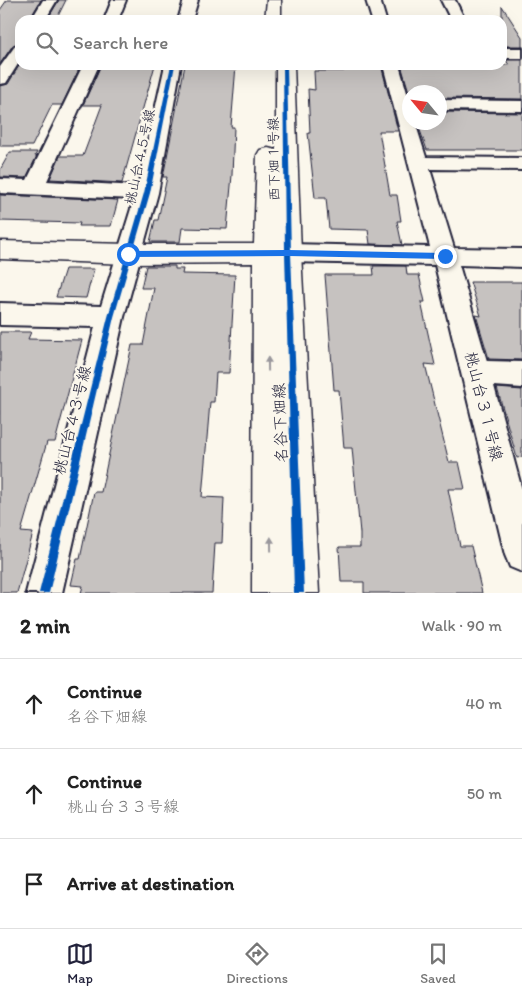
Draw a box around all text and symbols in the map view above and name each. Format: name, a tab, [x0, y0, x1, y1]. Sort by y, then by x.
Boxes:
search box	[15, 15, 507, 70]
icon: search	[33, 29, 61, 57]
text: Search here	[73, 31, 168, 54]
north arrow	[402, 85, 447, 130]
street label: 桃山台４５号線	[121, 107, 159, 207]
street label: 西下畑１号線	[265, 117, 283, 201]
route start	[117, 243, 140, 266]
route end	[434, 245, 457, 268]
street label: 桃山台３１号線	[461, 349, 507, 463]
one-way arrow	[264, 356, 272, 372]
street label: 桃山台４３号線	[49, 363, 95, 477]
street label: 名谷下畑線	[269, 383, 291, 463]
one-way arrow	[267, 536, 275, 552]
text: 2 min	[20, 613, 70, 638]
text: Walk · 90 m	[422, 616, 502, 635]
text: Continue	[67, 680, 142, 703]
icon: ahead	[20, 690, 48, 718]
text: 40 m	[465, 694, 502, 713]
text: 名谷下畑線	[67, 707, 147, 726]
text: Continue	[67, 770, 142, 793]
icon: ahead	[20, 780, 48, 808]
text: 50 m	[467, 784, 502, 803]
text: 桃山台３３号線	[67, 797, 179, 816]
icon: arrive	[20, 870, 48, 898]
text: Arrive at destination	[67, 872, 234, 895]
tab: Map	[66, 940, 94, 987]
tab: Directions	[226, 940, 288, 987]
tab: Saved	[420, 940, 456, 987]

